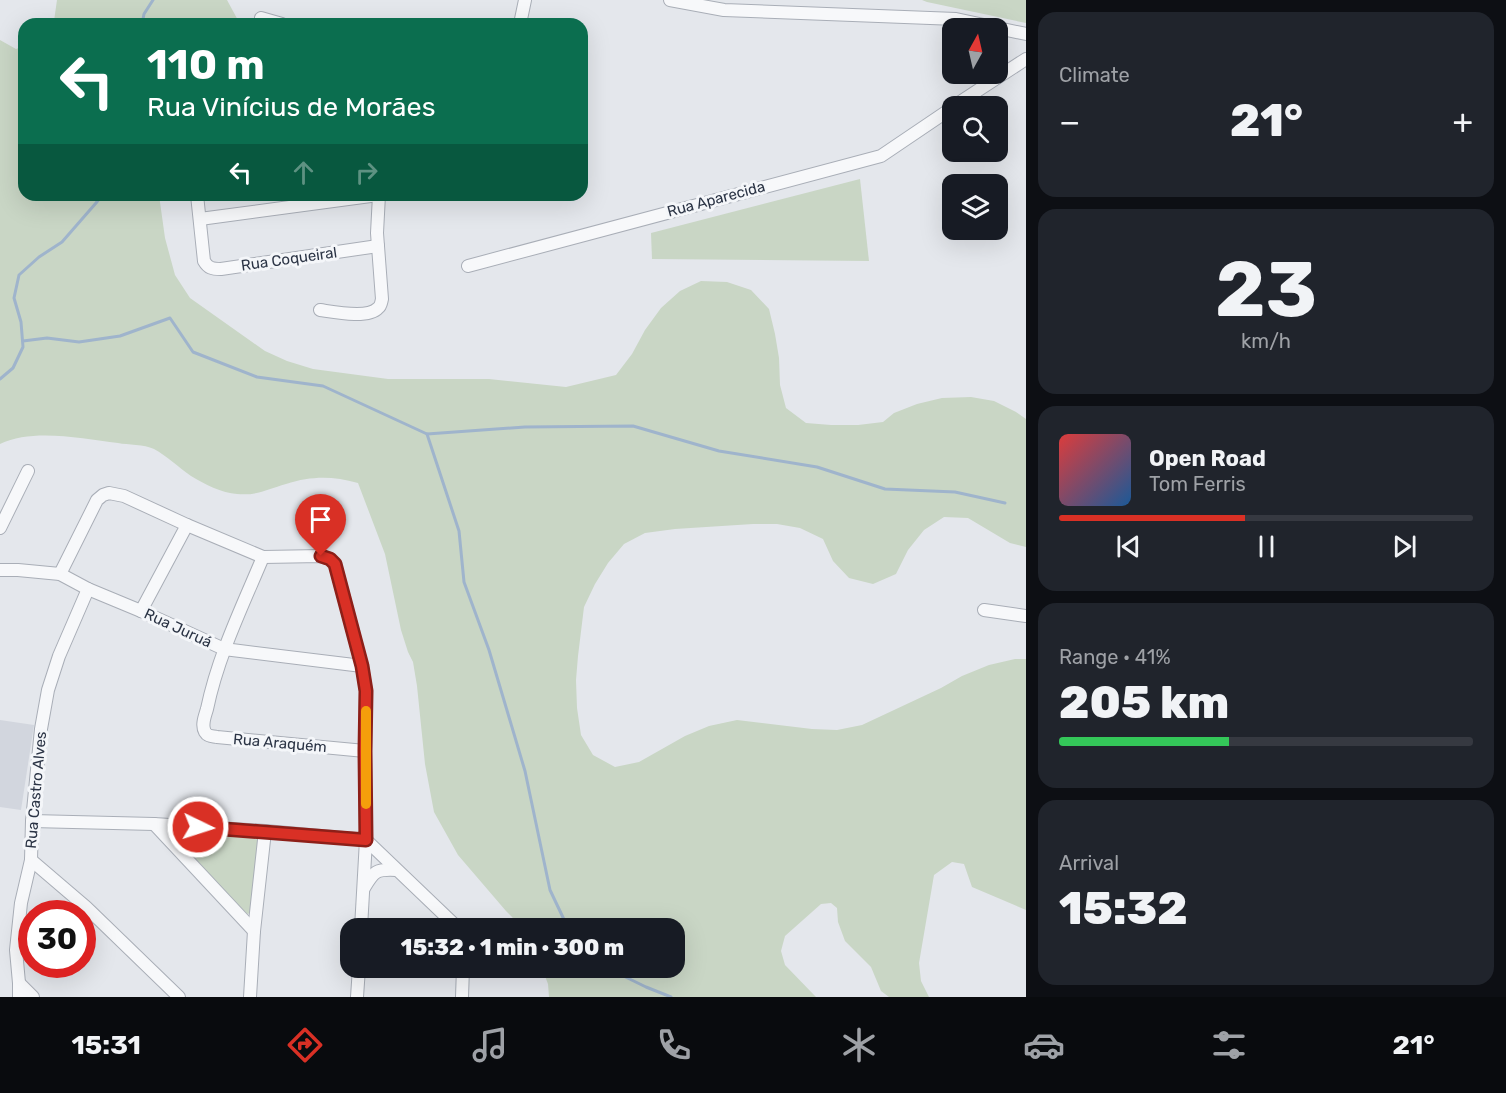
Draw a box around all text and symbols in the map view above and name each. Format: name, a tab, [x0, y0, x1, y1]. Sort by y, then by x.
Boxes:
north arrow	[942, 18, 1008, 84]
map controls	[942, 18, 1008, 240]
text: 110 m	[147, 40, 265, 90]
icon: left	[48, 42, 126, 120]
text: Climate	[1059, 63, 1130, 87]
text: Rua Vinícius de Morães	[147, 91, 435, 123]
text: 21°	[1230, 94, 1303, 147]
button: search	[942, 96, 1008, 162]
text: −	[1059, 102, 1080, 141]
text: +	[1452, 102, 1473, 141]
icon: left	[224, 156, 257, 189]
icon: ahead	[287, 156, 320, 189]
icon: right	[350, 156, 383, 189]
button: layers	[942, 174, 1008, 240]
street label: Rua Aparecida	[665, 177, 767, 221]
street label: Rua Coqueiral	[240, 243, 338, 275]
text: 23	[1215, 243, 1317, 336]
text: km/h	[1241, 329, 1291, 353]
text: Open Road	[1149, 445, 1266, 472]
text: Tom Ferris	[1149, 472, 1246, 496]
pin	[295, 494, 346, 556]
icon: arrive	[304, 503, 337, 536]
icon: previous	[1112, 530, 1145, 563]
icon: pause	[1250, 530, 1283, 563]
icon: next	[1388, 530, 1421, 563]
street label: Rua Juruá	[141, 605, 215, 651]
text: Range · 41%	[1059, 645, 1171, 669]
text: 205 km	[1059, 676, 1229, 729]
street label: Rua Castro Alves	[22, 730, 50, 849]
street label: Rua Araquém	[232, 730, 328, 756]
position arrow	[166, 795, 230, 859]
text: Arrival	[1059, 851, 1119, 875]
text: 15:32	[1059, 882, 1188, 935]
speed limit sign: 30	[18, 900, 96, 978]
text: 15:32 · 1 min · 300 m	[401, 934, 624, 961]
icon: directions	[284, 1024, 326, 1066]
icon: music	[469, 1024, 511, 1066]
icon: phone	[653, 1024, 695, 1066]
icon: climate	[838, 1024, 880, 1066]
icon: car	[1023, 1024, 1065, 1066]
icon: filters	[1208, 1024, 1250, 1066]
text: 15:31	[71, 1029, 141, 1061]
text: 21°	[1392, 1029, 1435, 1061]

